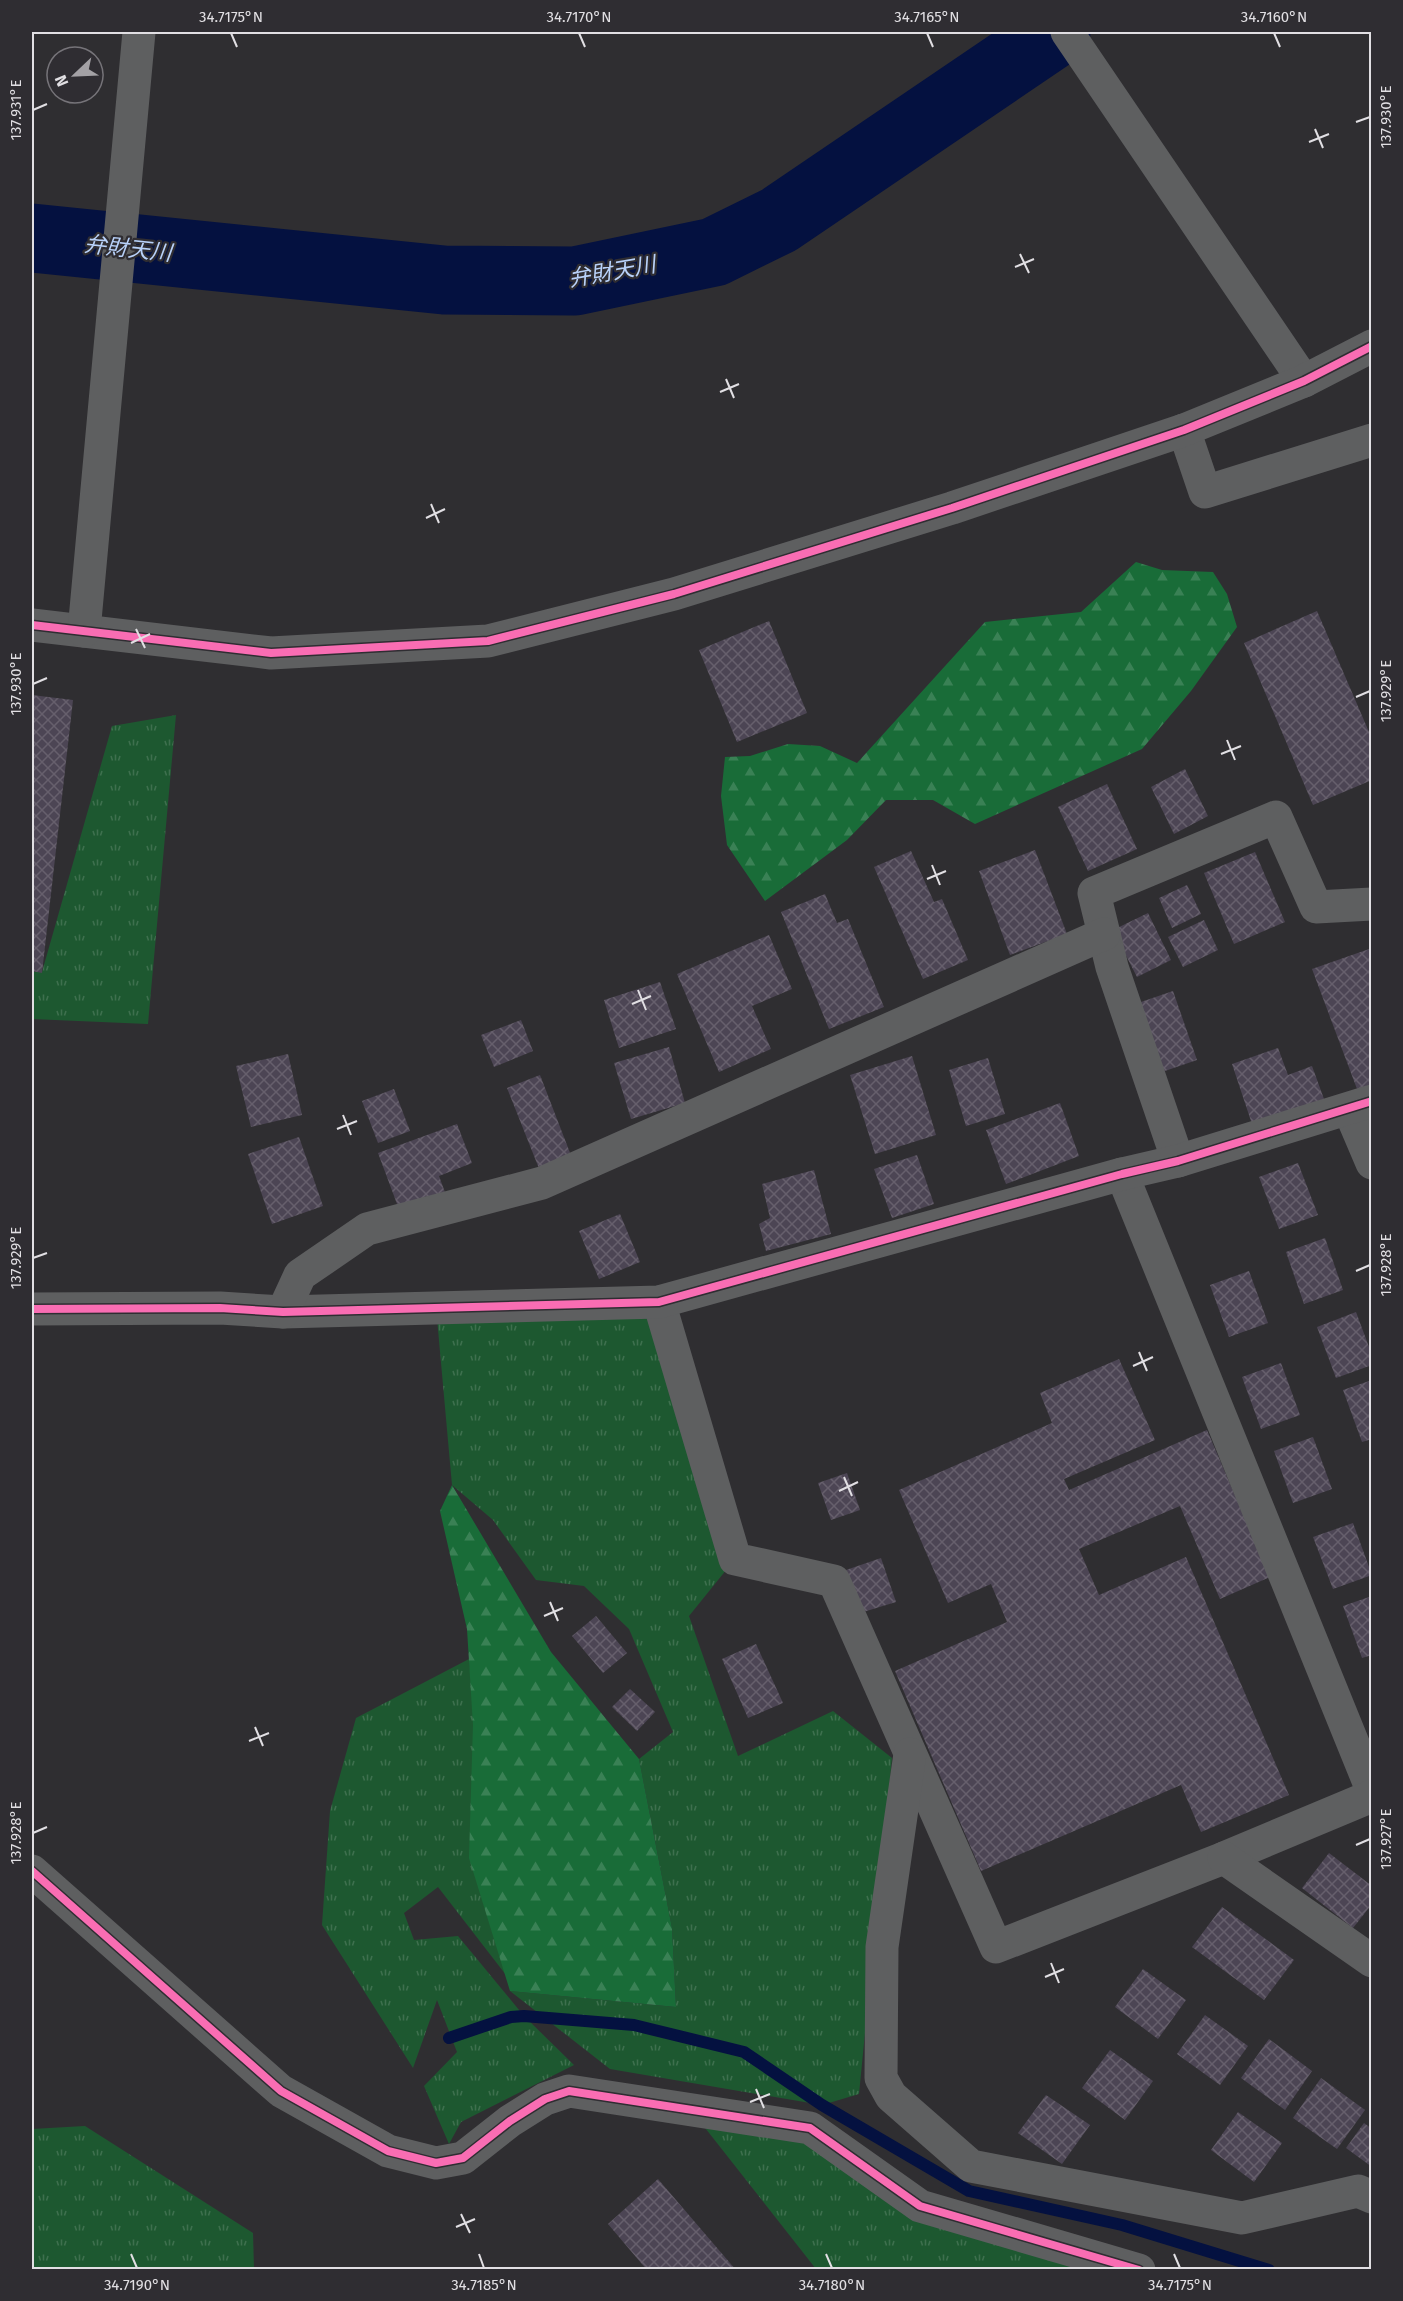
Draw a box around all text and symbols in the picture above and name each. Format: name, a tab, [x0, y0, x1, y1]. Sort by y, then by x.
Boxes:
text: 34.7175°N	[199, 8, 263, 26]
text: 34.7170°N	[547, 8, 611, 26]
text: 34.7165°N	[894, 8, 960, 26]
text: 34.7160°N	[1241, 8, 1307, 26]
north arrow	[45, 45, 105, 105]
text: N	[51, 72, 72, 89]
text: 137.931°E	[7, 80, 25, 140]
text: 137.930°E	[1377, 85, 1395, 149]
water label: 弁財天川	[83, 230, 175, 267]
water label: 弁財天川	[566, 250, 660, 292]
text: 137.930°E	[7, 652, 25, 716]
text: 137.929°E	[1377, 660, 1395, 722]
text: 137.929°E	[7, 1227, 25, 1289]
text: 137.928°E	[1377, 1234, 1395, 1296]
text: 137.928°E	[7, 1802, 25, 1864]
text: 137.927°E	[1377, 1808, 1395, 1870]
text: 34.7190°N	[104, 2276, 170, 2294]
text: 34.7185°N	[451, 2276, 517, 2294]
text: 34.7180°N	[799, 2276, 865, 2294]
text: 34.7175°N	[1148, 2276, 1212, 2294]

